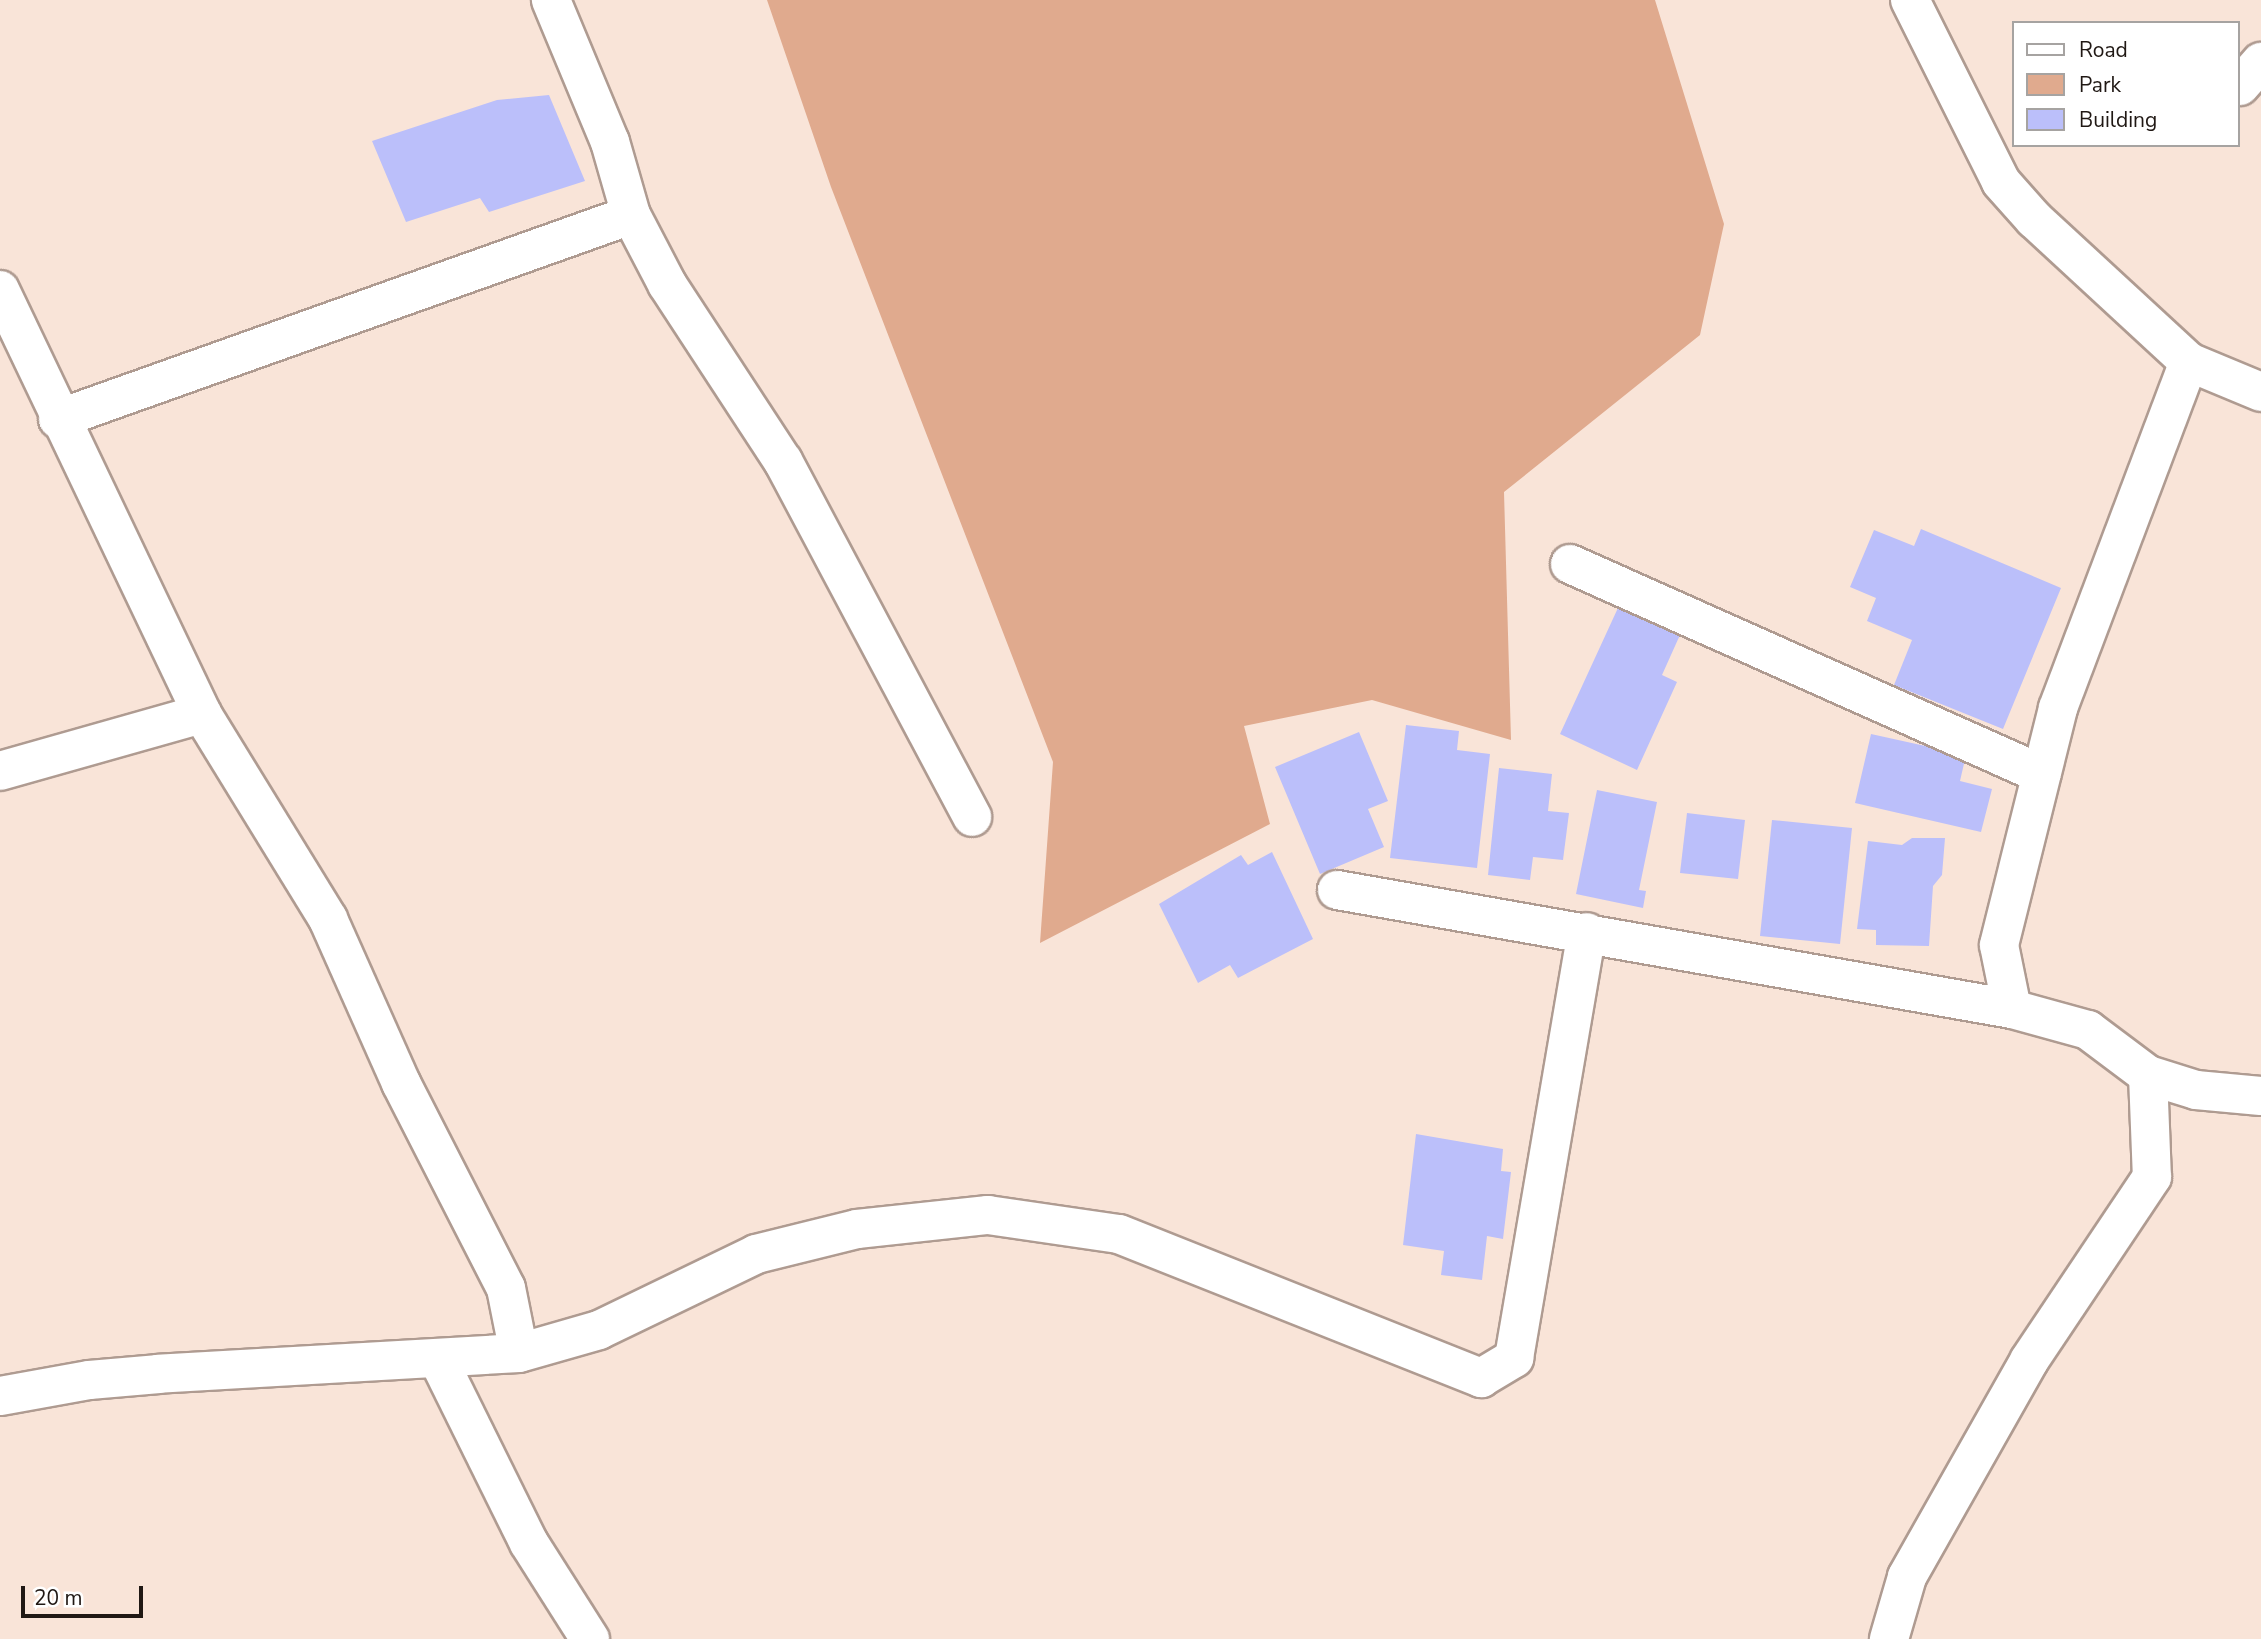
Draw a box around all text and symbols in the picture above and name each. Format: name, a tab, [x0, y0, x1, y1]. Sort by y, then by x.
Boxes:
legend	[2012, 21, 2240, 147]
text: Road	[2079, 36, 2128, 64]
text: Park	[2079, 71, 2121, 99]
text: Building	[2079, 106, 2157, 134]
scale bar	[24, 1572, 147, 1616]
text: 20 m	[34, 1584, 83, 1612]

